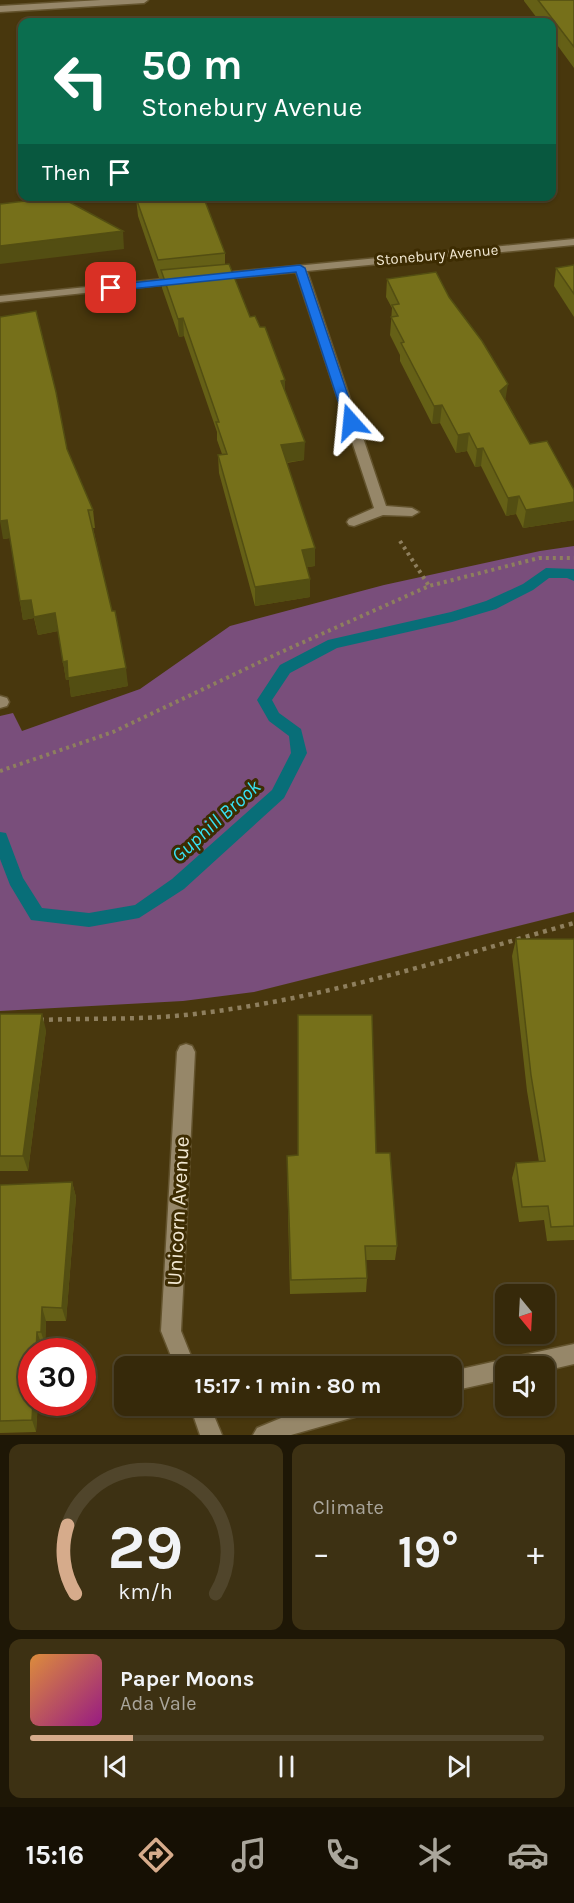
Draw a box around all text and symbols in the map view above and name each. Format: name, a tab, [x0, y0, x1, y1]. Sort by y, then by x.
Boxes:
text: 50 m	[141, 40, 243, 90]
icon: left	[42, 42, 120, 120]
text: Stonebury Avenue	[141, 91, 362, 123]
icon: arrive	[103, 156, 136, 189]
text: Then	[42, 160, 91, 186]
street label: Stonebury Avenue	[375, 241, 499, 269]
pin	[85, 262, 136, 313]
icon: arrive	[94, 271, 127, 304]
position arrow	[319, 390, 383, 454]
water label: Guphill Brook	[167, 775, 266, 867]
street label: Unicorn Avenue	[162, 1136, 194, 1286]
north arrow	[495, 1284, 555, 1344]
map controls	[495, 1284, 555, 1416]
speed limit sign: 30	[18, 1338, 96, 1416]
button: sound	[495, 1356, 555, 1416]
text: 15:17 · 1 min · 80 m	[195, 1373, 381, 1399]
text: Climate	[313, 1496, 384, 1519]
text: 29	[108, 1511, 184, 1584]
text: 19°	[398, 1526, 459, 1578]
text: −	[313, 1534, 330, 1572]
text: +	[527, 1534, 544, 1572]
text: km/h	[119, 1579, 173, 1604]
text: Paper Moons	[120, 1666, 254, 1692]
text: Ada Vale	[120, 1692, 197, 1715]
icon: previous	[99, 1750, 132, 1783]
icon: pause	[270, 1750, 303, 1783]
icon: next	[442, 1750, 475, 1783]
icon: directions	[135, 1834, 177, 1876]
icon: music	[228, 1834, 270, 1876]
icon: phone	[321, 1834, 363, 1876]
icon: climate	[414, 1834, 456, 1876]
icon: car	[507, 1834, 549, 1876]
text: 15:16	[25, 1839, 84, 1871]

